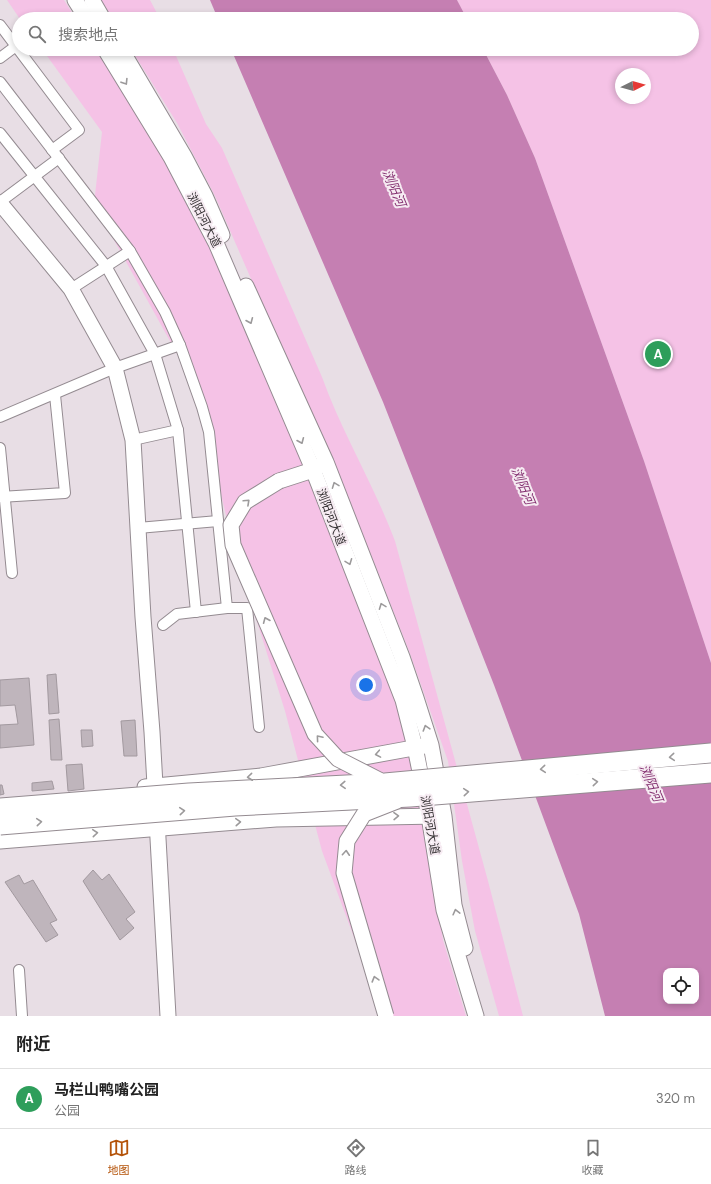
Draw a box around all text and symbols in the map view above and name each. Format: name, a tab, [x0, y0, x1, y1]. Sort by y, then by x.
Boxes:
search box	[12, 12, 699, 56]
icon: search	[26, 23, 48, 45]
text: 搜索地点	[58, 25, 118, 45]
north arrow	[615, 68, 651, 104]
one-way arrow	[121, 78, 128, 85]
water label: 浏阳河	[379, 167, 411, 212]
street label: 浏阳河大道	[183, 190, 225, 250]
one-way arrow	[245, 317, 253, 325]
pin: A	[645, 339, 671, 369]
one-way arrow	[296, 436, 304, 444]
water label: 浏阳河	[508, 465, 540, 510]
one-way arrow	[332, 481, 340, 488]
street label: 浏阳河大道	[313, 486, 349, 548]
one-way arrow	[242, 499, 250, 507]
one-way arrow	[344, 558, 352, 565]
one-way arrow	[379, 602, 387, 609]
one-way arrow	[263, 617, 271, 625]
your location	[356, 675, 376, 695]
one-way arrow	[422, 725, 430, 732]
one-way arrow	[317, 736, 324, 743]
one-way arrow	[375, 750, 381, 758]
one-way arrow	[669, 752, 675, 761]
water label: 浏阳河	[636, 762, 668, 807]
one-way arrow	[540, 764, 546, 773]
one-way arrow	[247, 772, 253, 781]
one-way arrow	[592, 777, 598, 786]
one-way arrow	[340, 781, 346, 790]
one-way arrow	[463, 788, 469, 797]
street label: 浏阳河大道	[417, 794, 443, 856]
one-way arrow	[179, 806, 185, 815]
one-way arrow	[393, 812, 399, 820]
one-way arrow	[235, 817, 241, 826]
one-way arrow	[36, 818, 42, 827]
one-way arrow	[92, 829, 98, 838]
one-way arrow	[341, 850, 350, 856]
one-way arrow	[452, 908, 461, 915]
map controls	[663, 968, 699, 1004]
button: locate	[663, 968, 699, 1004]
one-way arrow	[371, 975, 380, 982]
text: 附近	[16, 1033, 50, 1055]
text: 马栏山鸭嘴公园	[54, 1080, 159, 1100]
text: A	[24, 1090, 34, 1107]
text: 320 m	[656, 1090, 695, 1107]
text: 公园	[54, 1102, 80, 1119]
tab: 地图	[108, 1137, 130, 1177]
tab: 路线	[345, 1137, 367, 1177]
tab: 收藏	[582, 1137, 604, 1177]

